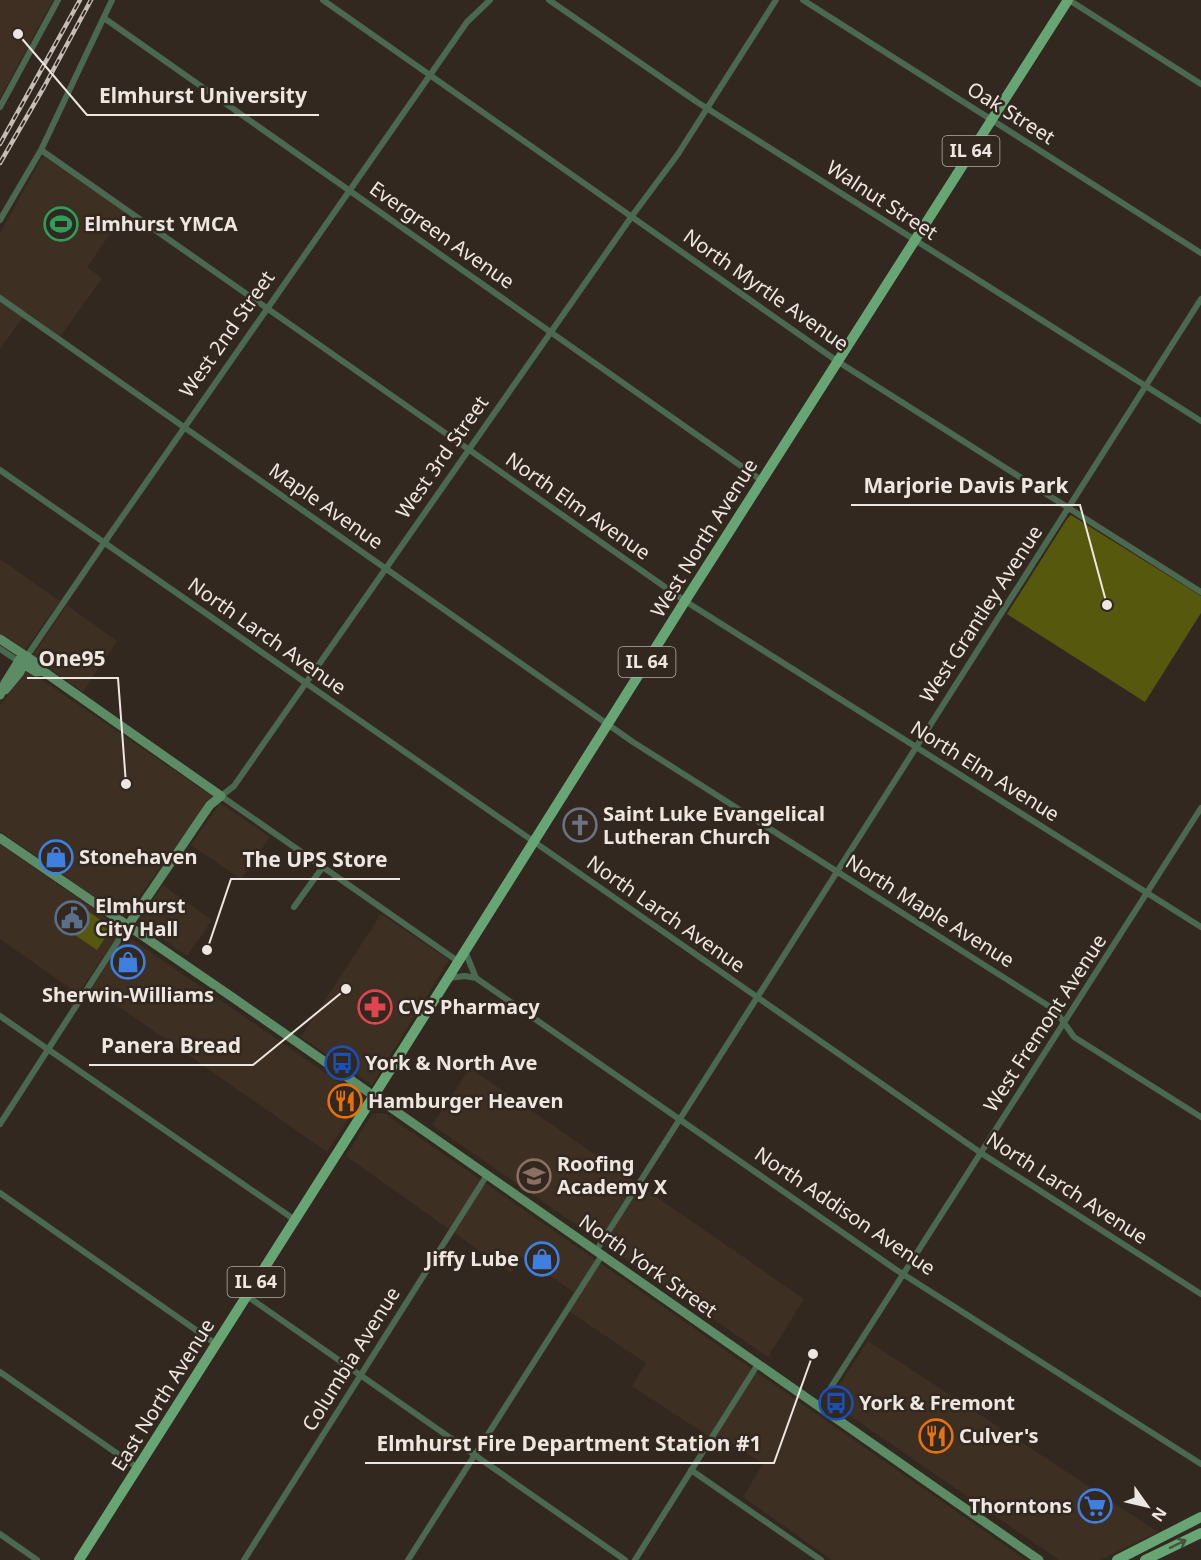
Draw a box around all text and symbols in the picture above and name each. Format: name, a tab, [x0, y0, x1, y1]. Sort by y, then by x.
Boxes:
street label: Oak Street	[962, 75, 1060, 150]
callout: Elmhurst University	[87, 76, 319, 115]
text: Elmhurst University	[99, 81, 307, 109]
road number: IL 64	[942, 136, 1000, 166]
street label: Walnut Street	[821, 154, 943, 246]
street label: Evergreen Avenue	[364, 174, 520, 295]
sports icon: Elmhurst YMCA	[43, 206, 79, 242]
place label: Elmhurst YMCA	[84, 210, 238, 237]
street label: North Myrtle Avenue	[678, 222, 854, 357]
street label: West 2nd Street	[173, 265, 280, 402]
street label: West 3rd Street	[389, 390, 494, 523]
street label: North Elm Avenue	[501, 446, 656, 566]
street label: West North Avenue	[644, 453, 763, 622]
street label: Maple Avenue	[264, 456, 389, 555]
callout: Marjorie Davis Park	[851, 466, 1080, 505]
text: Marjorie Davis Park	[863, 471, 1070, 499]
street label: West Grantley Avenue	[913, 520, 1048, 708]
street label: North Larch Avenue	[183, 571, 352, 700]
callout: One95	[27, 639, 118, 678]
text: One95	[39, 644, 105, 672]
road number: IL 64	[618, 647, 676, 677]
street label: North Elm Avenue	[906, 714, 1065, 827]
place label: Saint Luke Evangelical Lutheran Church	[603, 800, 825, 850]
church icon: Saint Luke Evangelical Lutheran Church	[562, 807, 598, 843]
shop icon: Stonehaven	[38, 839, 74, 875]
callout: The UPS Store	[231, 840, 400, 879]
place label: Stonehaven	[79, 843, 197, 870]
text: The UPS Store	[242, 845, 388, 873]
street label: North Maple Avenue	[841, 848, 1020, 973]
street label: North Larch Avenue	[582, 849, 751, 978]
place label: Elmhurst City Hall	[95, 892, 186, 942]
public building icon: Elmhurst City Hall	[54, 900, 90, 936]
street label: West Fremont Avenue	[977, 929, 1112, 1117]
shop icon: Sherwin-Williams	[110, 944, 146, 980]
place label: Sherwin-Williams	[42, 981, 214, 1008]
pharmacy icon: CVS Pharmacy	[357, 989, 393, 1025]
place label: CVS Pharmacy	[398, 993, 540, 1020]
callout: Panera Bread	[89, 1026, 253, 1065]
text: Panera Bread	[101, 1031, 241, 1059]
bus stop icon: York & North Ave	[324, 1045, 360, 1081]
place label: York & North Ave	[365, 1049, 538, 1076]
restaurant icon: Hamburger Heaven	[327, 1083, 363, 1119]
place label: Hamburger Heaven	[368, 1087, 563, 1114]
street label: North Larch Avenue	[981, 1125, 1153, 1250]
street label: North Addison Avenue	[750, 1140, 941, 1281]
place label: Roofing Academy X	[557, 1150, 668, 1200]
school or university icon: Roofing Academy X	[516, 1158, 552, 1194]
street label: North York Street	[574, 1208, 723, 1323]
shop icon: Jiffy Lube	[524, 1241, 560, 1277]
place label: Jiffy Lube	[424, 1245, 519, 1272]
road number: IL 64	[228, 1267, 284, 1297]
street label: Columbia Avenue	[295, 1282, 406, 1436]
street label: East North Avenue	[105, 1313, 220, 1476]
bus stop icon: York & Fremont	[818, 1385, 854, 1421]
place label: York & Fremont	[859, 1389, 1015, 1416]
restaurant icon: Culver's	[918, 1418, 954, 1454]
place label: Culver's	[959, 1422, 1039, 1449]
callout: Elmhurst Fire Department Station #1	[365, 1424, 774, 1463]
text: Elmhurst Fire Department Station #1	[376, 1429, 762, 1457]
north arrow	[1117, 1476, 1177, 1536]
supermarket icon: Thorntons	[1077, 1488, 1113, 1524]
place label: Thorntons	[969, 1492, 1072, 1519]
text: N	[1147, 1503, 1172, 1526]
one-way arrow	[1168, 1538, 1186, 1549]

